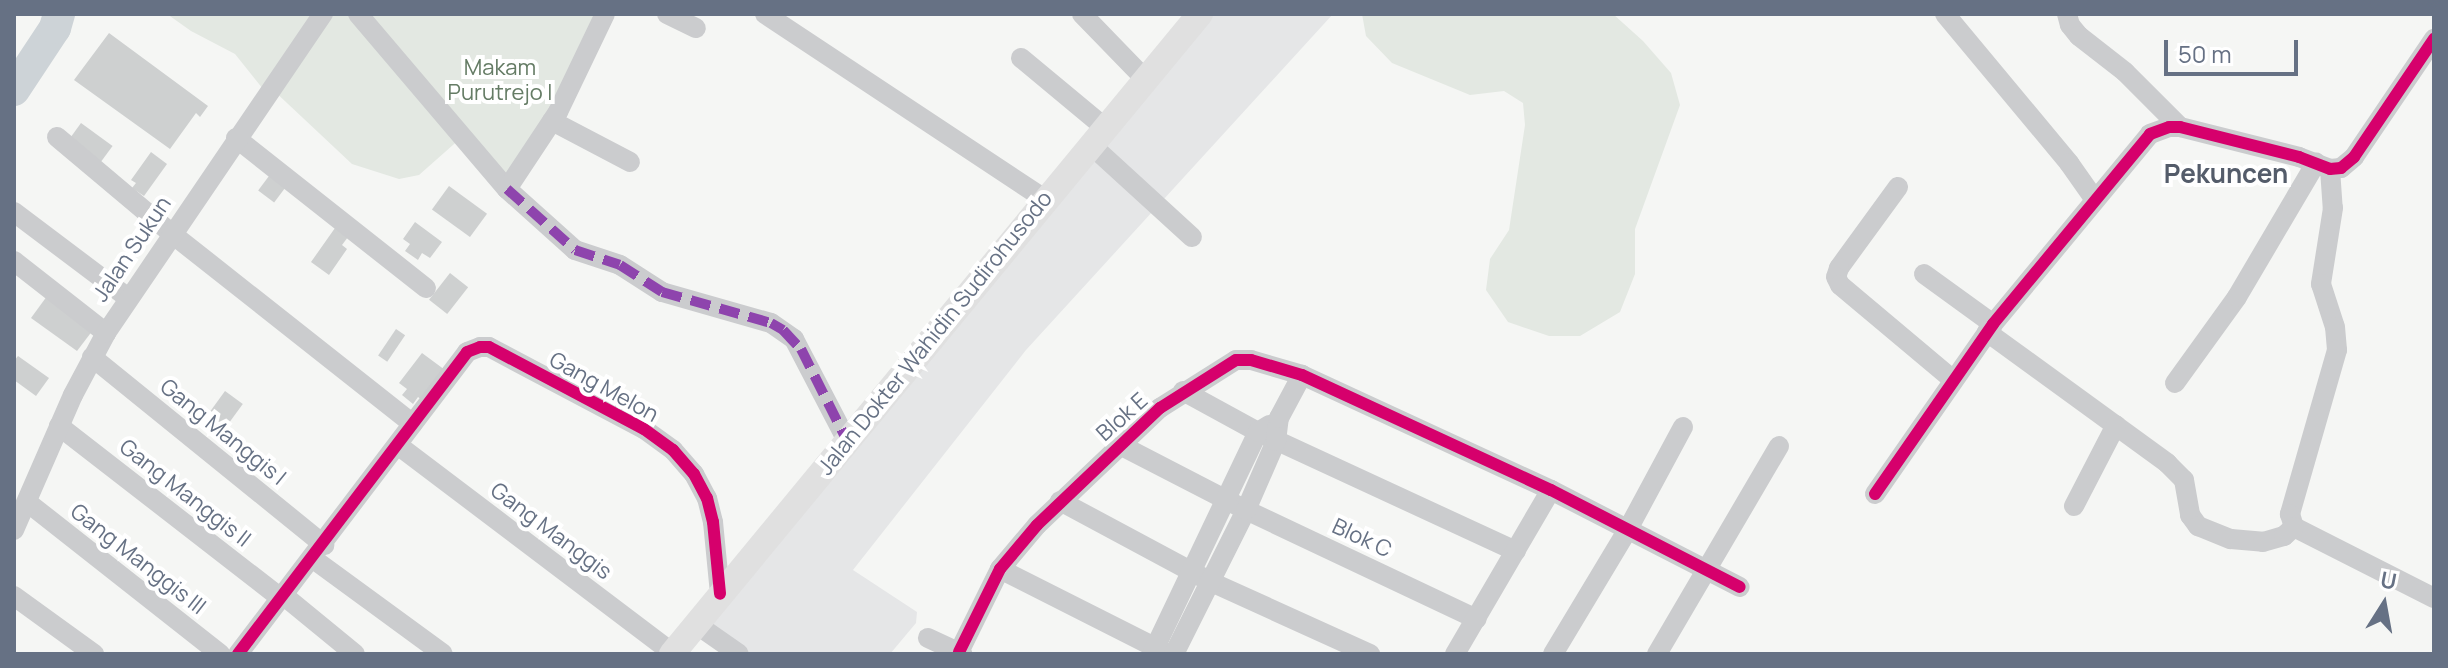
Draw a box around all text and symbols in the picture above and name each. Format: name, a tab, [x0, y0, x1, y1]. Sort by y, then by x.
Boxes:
scale bar	[2168, 24, 2302, 74]
text: 50 m	[2178, 37, 2232, 70]
park label: Makam Purutrejo I	[448, 54, 552, 106]
district label: Pekuncen	[2164, 158, 2288, 190]
street label: Jalan Dokter Wahidin Sudirohusodo	[812, 186, 1058, 480]
street label: Jalan Sukun	[87, 191, 177, 307]
street label: Gang Melon	[545, 346, 663, 428]
street label: Gang Manggis I	[155, 373, 291, 491]
street label: Blok E	[1091, 387, 1153, 447]
street label: Gang Manggis II	[114, 434, 256, 552]
street label: Gang Manggis	[485, 477, 617, 585]
street label: Gang Manggis III	[65, 498, 211, 620]
street label: Blok C	[1328, 513, 1396, 563]
north arrow	[2344, 564, 2424, 644]
text: U	[2378, 564, 2399, 597]

